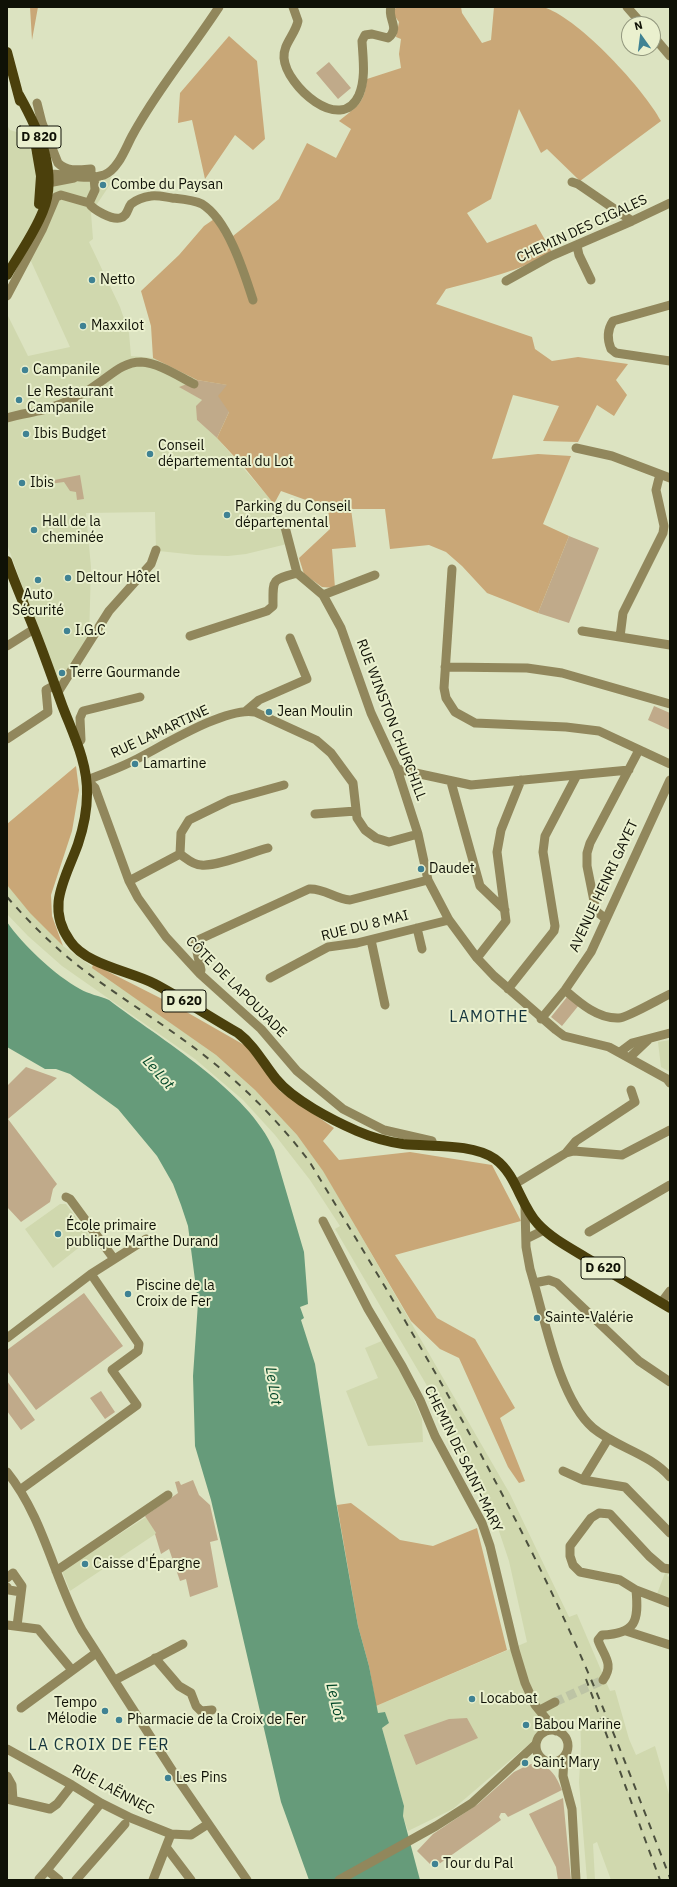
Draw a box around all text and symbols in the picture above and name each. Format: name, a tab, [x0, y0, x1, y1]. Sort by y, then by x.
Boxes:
north arrow	[621, 16, 661, 56]
text: N	[633, 18, 644, 33]
road number: D 820	[17, 126, 61, 148]
place label: Combe du Paysan	[111, 177, 223, 193]
marker: Combe du Paysan	[98, 180, 108, 190]
street label: CHEMIN DES CIGALES	[514, 191, 650, 267]
place label: Netto	[100, 272, 135, 288]
marker: Netto	[87, 275, 97, 285]
place label: Maxxilot	[91, 318, 144, 334]
marker: Maxxilot	[78, 321, 88, 331]
place label: Campanile	[33, 362, 100, 378]
marker: Campanile	[20, 365, 30, 375]
place label: Le Restaurant Campanile	[27, 384, 114, 416]
marker: Le Restaurant Campanile	[14, 395, 24, 405]
place label: Ibis Budget	[34, 426, 106, 442]
marker: Ibis Budget	[21, 429, 31, 439]
place label: Conseil départemental du Lot	[158, 438, 294, 470]
marker: Conseil départemental du Lot	[145, 449, 155, 459]
place label: Ibis	[30, 475, 54, 491]
marker: Ibis	[17, 478, 27, 488]
place label: Parking du Conseil départemental	[235, 499, 351, 532]
marker: Parking du Conseil départemental	[222, 510, 232, 520]
place label: Hall de la cheminée	[42, 514, 104, 546]
marker: Hall de la cheminée	[29, 525, 39, 535]
place label: Deltour Hôtel	[76, 570, 160, 586]
marker: Deltour Hôtel	[63, 573, 73, 583]
marker: Auto Sécurité	[33, 575, 43, 585]
place label: Auto Sécurité	[12, 587, 64, 620]
place label: I.G.C	[75, 623, 106, 639]
marker: I.G.C	[62, 626, 72, 636]
street label: RUE WINSTON CHURCHILL	[352, 637, 430, 803]
place label: Terre Gourmande	[70, 665, 180, 681]
marker: Terre Gourmande	[57, 668, 67, 678]
street label: RUE LAMARTINE	[108, 702, 212, 762]
place label: Jean Moulin	[277, 704, 353, 720]
marker: Jean Moulin	[264, 707, 274, 717]
place label: Lamartine	[143, 756, 206, 772]
marker: Lamartine	[130, 759, 140, 769]
street label: AVENUE HENRI GAYET	[566, 817, 642, 955]
place label: Daudet	[429, 861, 475, 877]
marker: Daudet	[416, 864, 426, 874]
street label: RUE DU 8 MAI	[320, 907, 410, 945]
street label: CÔTE DE LAPOUJADE	[182, 933, 290, 1041]
road number: D 620	[162, 990, 206, 1012]
district label: LAMOTHE	[449, 1007, 529, 1027]
water label: Le Lot	[139, 1053, 177, 1093]
place label: École primaire publique Marthe Durand	[66, 1218, 218, 1250]
marker: École primaire publique Marthe Durand	[53, 1229, 63, 1239]
road number: D 620	[581, 1257, 625, 1279]
place label: Piscine de la Croix de Fer	[136, 1278, 215, 1310]
marker: Piscine de la Croix de Fer	[123, 1289, 133, 1299]
place label: Sainte-Valérie	[545, 1310, 633, 1326]
marker: Sainte-Valérie	[532, 1313, 542, 1323]
water label: Le Lot	[261, 1366, 285, 1406]
street label: CHEMIN DE SAINT-MARY	[420, 1383, 506, 1535]
place label: Caisse d'Épargne	[93, 1556, 200, 1572]
marker: Caisse d'Épargne	[80, 1559, 90, 1569]
water label: Le Lot	[322, 1681, 348, 1723]
place label: Locaboat	[480, 1691, 538, 1707]
marker: Locaboat	[467, 1694, 477, 1704]
place label: Tempo Mélodie	[47, 1695, 97, 1728]
marker: Tempo Mélodie	[100, 1706, 110, 1716]
place label: Pharmacie de la Croix de Fer	[127, 1712, 306, 1728]
marker: Pharmacie de la Croix de Fer	[114, 1715, 124, 1725]
place label: Babou Marine	[534, 1717, 621, 1733]
marker: Babou Marine	[521, 1720, 531, 1730]
district label: LA CROIX DE FER	[28, 1735, 170, 1755]
place label: Saint Mary	[533, 1755, 599, 1771]
marker: Saint Mary	[520, 1758, 530, 1768]
street label: RUE LAËNNEC	[69, 1761, 157, 1819]
place label: Les Pins	[176, 1770, 227, 1786]
marker: Les Pins	[163, 1773, 173, 1783]
place label: Tour du Pal	[443, 1856, 513, 1872]
marker: Tour du Pal	[430, 1859, 440, 1869]

